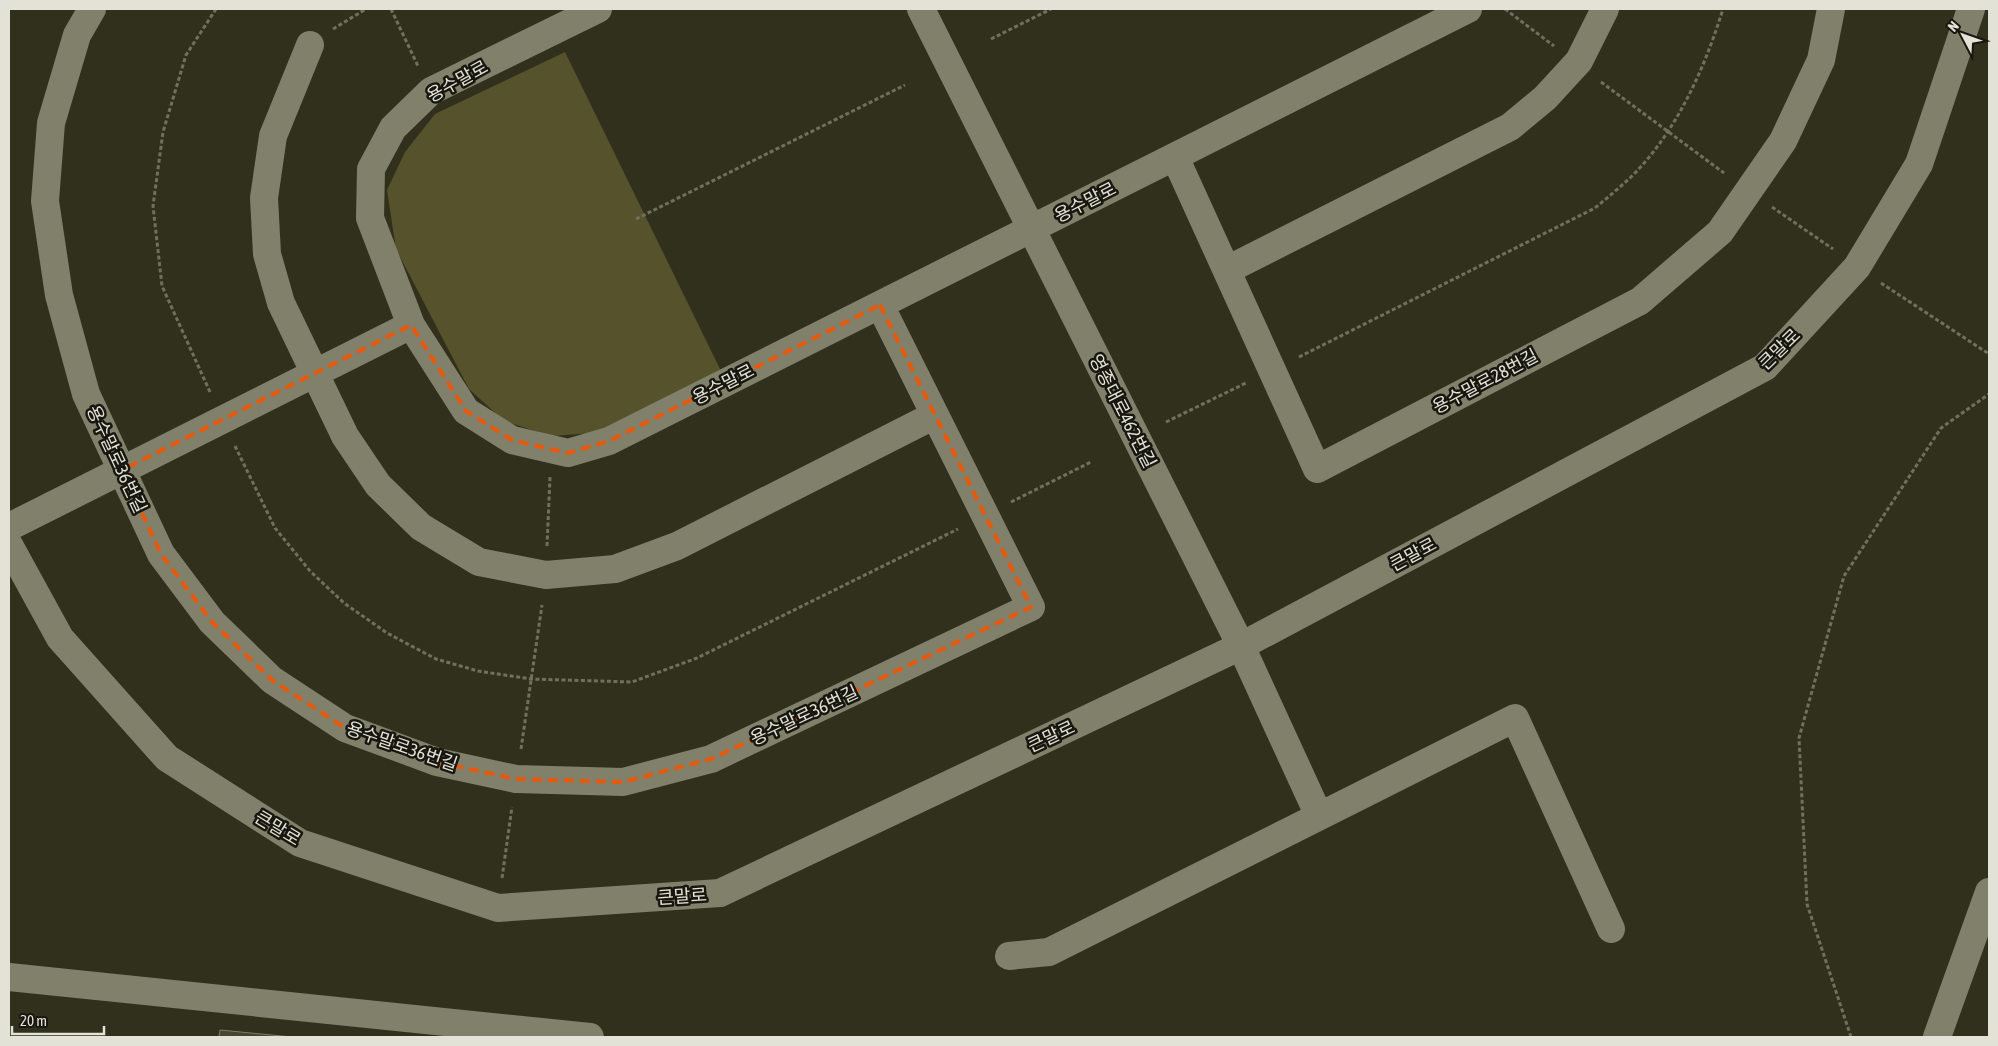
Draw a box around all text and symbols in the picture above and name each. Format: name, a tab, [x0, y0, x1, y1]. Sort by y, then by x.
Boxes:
north arrow	[1938, 10, 1988, 60]
text: N	[1944, 18, 1962, 35]
street label: 용수말로	[423, 56, 491, 106]
street label: 용수말로	[1051, 178, 1119, 226]
street label: 큰말로	[1754, 324, 1804, 374]
street label: 용수말로28번길	[1429, 344, 1541, 418]
street label: 영종대로462번길	[1085, 351, 1161, 471]
street label: 용수말로	[689, 360, 757, 408]
street label: 용수말로36번길	[83, 402, 151, 516]
street label: 큰말로	[1386, 533, 1440, 575]
street label: 용수말로36번길	[747, 681, 861, 749]
street label: 큰말로	[1024, 716, 1078, 756]
street label: 용수말로36번길	[344, 717, 460, 775]
street label: 큰말로	[251, 806, 305, 850]
street label: 큰말로	[656, 884, 708, 908]
scale bar	[12, 1004, 105, 1036]
text: 20 m	[20, 1012, 47, 1029]

